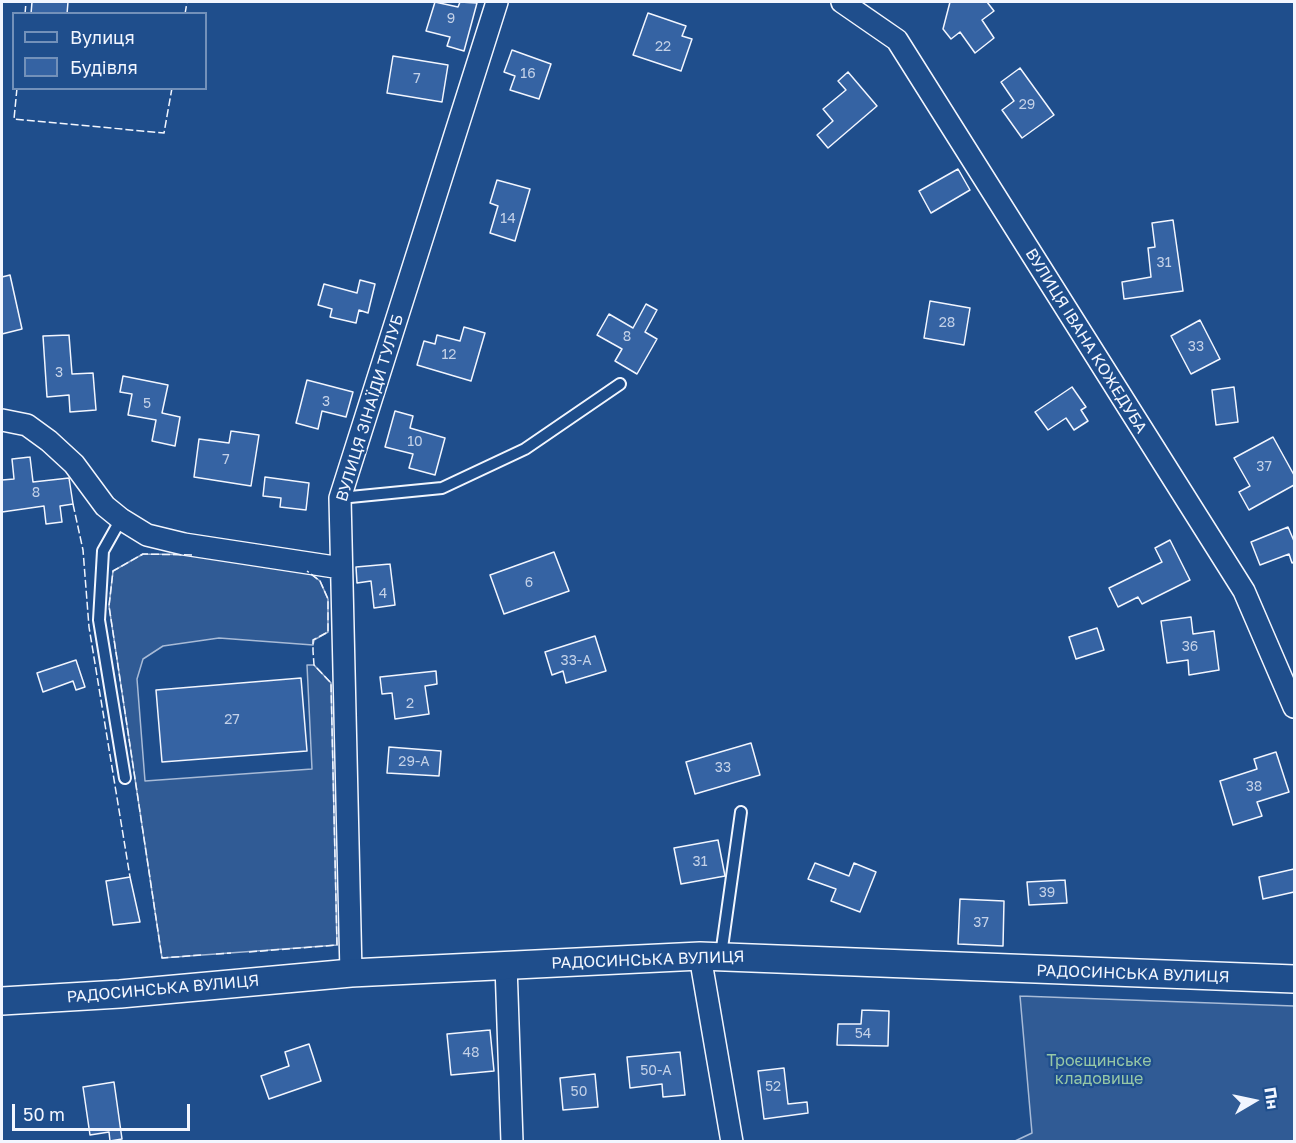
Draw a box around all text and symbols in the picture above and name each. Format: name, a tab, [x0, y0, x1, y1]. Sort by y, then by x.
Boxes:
house number: 9	[447, 11, 455, 27]
legend	[12, 12, 207, 90]
text: Вулиця	[70, 26, 135, 48]
house number: 22	[655, 39, 671, 55]
text: Будівля	[70, 56, 138, 78]
house number: 16	[520, 66, 536, 82]
house number: 7	[413, 71, 421, 87]
house number: 29	[1019, 97, 1035, 113]
house number: 14	[500, 211, 516, 227]
street label: ВУЛИЦЯ ІВАНА КОЖЕДУБА	[1021, 245, 1151, 437]
house number: 31	[1157, 255, 1171, 271]
street label: ВУЛИЦЯ ЗІНАЇДИ ТУЛУБ	[332, 312, 408, 504]
house number: 28	[939, 315, 955, 331]
house number: 8	[623, 329, 631, 345]
house number: 33	[1188, 339, 1204, 355]
house number: 12	[442, 347, 456, 363]
house number: 3	[55, 365, 63, 381]
house number: 3	[322, 394, 330, 410]
house number: 5	[143, 396, 151, 412]
house number: 10	[407, 434, 423, 450]
house number: 7	[222, 452, 230, 468]
house number: 37	[1256, 459, 1272, 475]
house number: 8	[32, 485, 40, 501]
house number: 6	[525, 575, 533, 591]
house number: 4	[379, 586, 387, 602]
house number: 36	[1182, 639, 1198, 655]
house number: 33-А	[560, 653, 592, 669]
house number: 2	[406, 696, 414, 712]
house number: 27	[224, 712, 240, 728]
house number: 29-А	[398, 754, 430, 770]
house number: 33	[715, 760, 731, 776]
house number: 38	[1246, 779, 1262, 795]
house number: 31	[693, 854, 707, 870]
house number: 39	[1039, 885, 1055, 901]
house number: 37	[973, 915, 989, 931]
street label: РАДОСИНСЬКА ВУЛИЦЯ	[551, 947, 745, 973]
street label: РАДОСИНСЬКА ВУЛИЦЯ	[1036, 961, 1230, 987]
street label: РАДОСИНСЬКА ВУЛИЦЯ	[66, 971, 260, 1007]
house number: 54	[855, 1026, 871, 1042]
house number: 48	[462, 1045, 480, 1061]
park label: Троєщинське кладовище	[1047, 1051, 1151, 1089]
house number: 50-А	[640, 1063, 672, 1079]
north arrow	[1224, 1071, 1284, 1131]
house number: 52	[765, 1079, 781, 1095]
house number: 50	[571, 1084, 587, 1100]
text: Пн	[1260, 1086, 1283, 1110]
scale bar	[15, 1092, 194, 1130]
text: 50 m	[23, 1103, 65, 1125]

